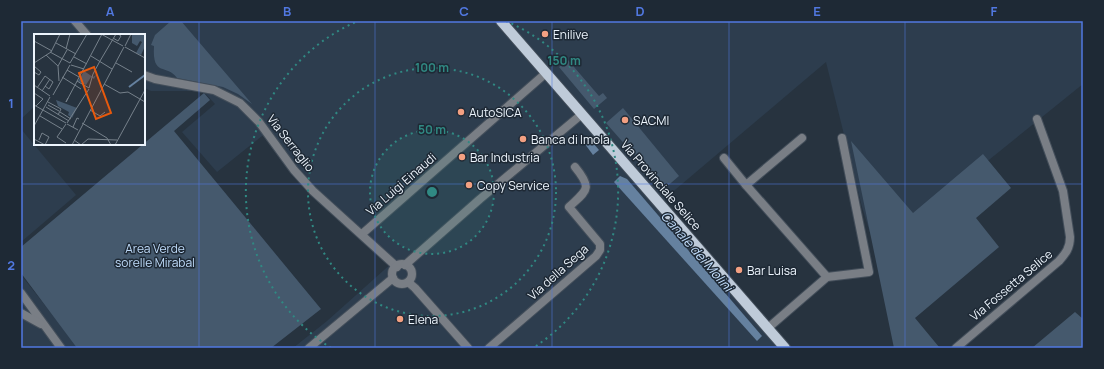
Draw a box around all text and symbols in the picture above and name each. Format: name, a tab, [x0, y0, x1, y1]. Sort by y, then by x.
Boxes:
text: A	[106, 2, 115, 20]
text: B	[283, 2, 291, 20]
text: C	[459, 2, 469, 20]
text: D	[635, 2, 645, 20]
text: E	[813, 2, 821, 20]
text: F	[991, 2, 998, 20]
place label: Enilive	[553, 26, 588, 43]
marker: Enilive	[540, 29, 550, 39]
inset map	[34, 34, 145, 145]
text: 150 m	[547, 52, 581, 69]
text: 100 m	[415, 59, 449, 76]
text: 1	[8, 94, 14, 112]
place label: AutoSICA	[469, 104, 522, 121]
marker: AutoSICA	[456, 107, 466, 117]
street label: Via Serraglio	[263, 111, 319, 175]
place label: SACMI	[633, 112, 669, 129]
marker: SACMI	[620, 115, 630, 125]
text: 50 m	[418, 121, 446, 138]
place label: Banca di Imola	[531, 131, 610, 148]
marker: Banca di Imola	[518, 134, 528, 144]
street label: Via Provinciale Selice	[617, 136, 705, 234]
street label: Via Luigi Einaudi	[362, 149, 440, 219]
place label: Bar Industria	[470, 149, 540, 166]
marker: Bar Industria	[457, 152, 467, 162]
place label: Copy Service	[477, 177, 549, 194]
marker: Copy Service	[464, 180, 474, 190]
centre of rings	[425, 185, 439, 199]
water label: Canale dei Molini	[657, 207, 738, 297]
park label: Area Verde sorelle Mirabal	[115, 240, 195, 271]
street label: Via della Sega	[524, 240, 592, 304]
street label: Via Fossetta Selice	[966, 245, 1056, 325]
text: 2	[7, 256, 15, 274]
place label: Bar Luisa	[747, 262, 797, 279]
marker: Bar Luisa	[734, 265, 744, 275]
place label: Elena	[408, 311, 438, 328]
marker: Elena	[395, 314, 405, 324]

